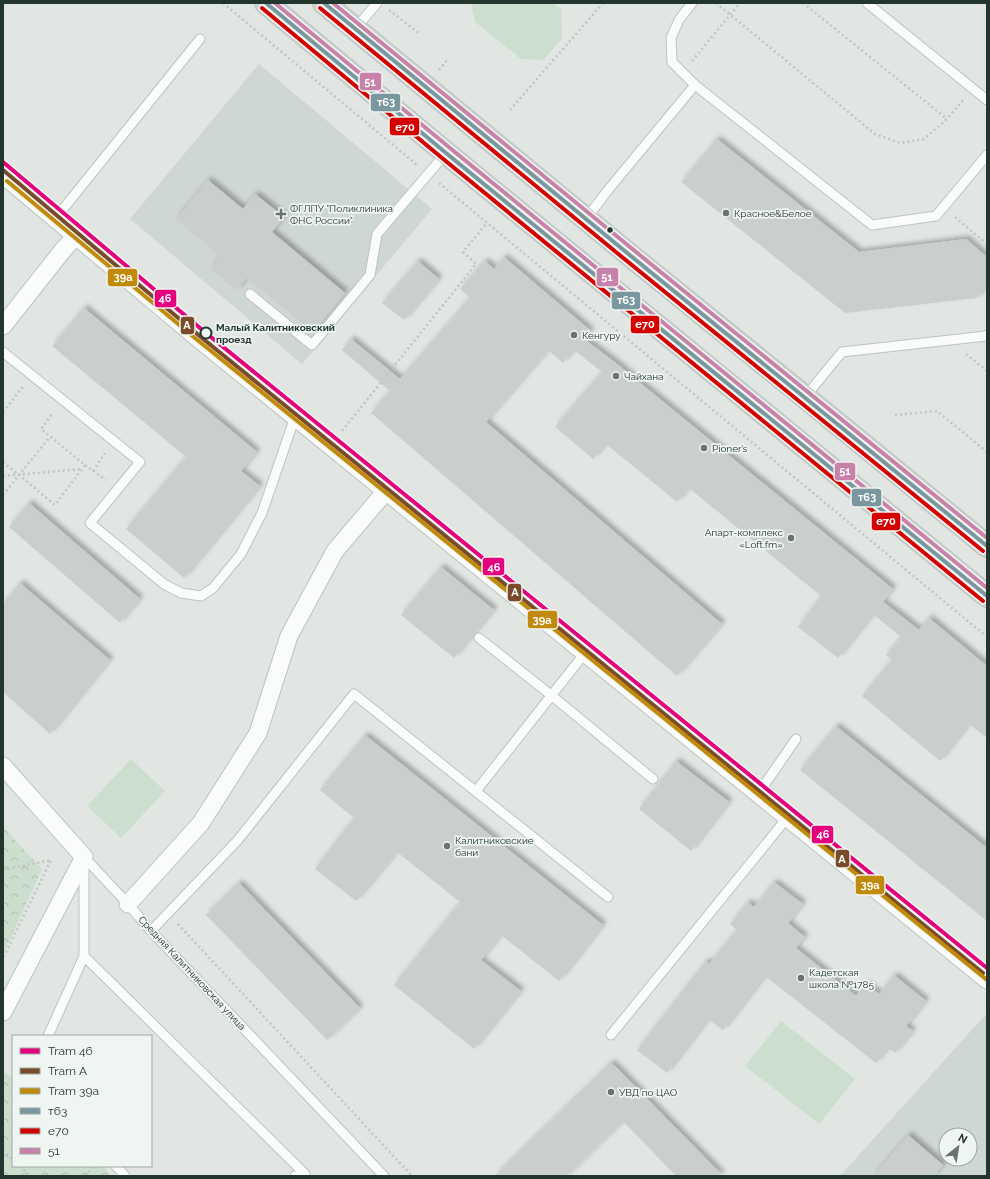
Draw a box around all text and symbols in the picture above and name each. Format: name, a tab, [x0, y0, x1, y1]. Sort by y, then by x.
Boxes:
line badge: 51	[359, 72, 382, 91]
text: 51	[364, 76, 376, 89]
line badge: т63	[370, 93, 401, 112]
text: т63	[377, 96, 395, 109]
line badge: е70	[389, 117, 420, 136]
text: е70	[395, 121, 415, 134]
place label: ФГЛПУ "Поликлиника ФНС России"	[290, 203, 393, 226]
marker: ФГЛПУ "Поликлиника ФНС России"	[275, 208, 287, 220]
marker: Красное&Белое	[721, 208, 731, 218]
place label: Красное&Белое	[734, 208, 812, 219]
unlabelled marker	[605, 225, 615, 235]
line badge: 51	[596, 267, 619, 287]
line badge: 39а	[107, 268, 138, 287]
text: 39а	[114, 271, 132, 284]
text: 51	[601, 271, 613, 284]
line badge: 46	[154, 289, 177, 308]
line badge: т63	[611, 291, 641, 310]
text: 46	[159, 292, 172, 305]
text: т63	[617, 294, 635, 307]
line badge: е70	[630, 315, 660, 334]
line badge: А	[180, 316, 195, 335]
text: е70	[635, 318, 655, 331]
text: А	[183, 319, 191, 332]
place label: Малый Калитниковский проезд	[216, 322, 335, 345]
marker: Малый Калитниковский проезд	[199, 326, 213, 340]
marker: Кенгуру	[569, 330, 579, 340]
place label: Кенгуру	[582, 330, 621, 341]
marker: Чайхана	[611, 371, 621, 381]
place label: Чайхана	[624, 371, 664, 382]
marker: Pioner’s	[699, 443, 709, 453]
place label: Pioner’s	[712, 443, 748, 454]
line badge: 51	[834, 462, 856, 481]
text: 51	[839, 465, 851, 478]
line badge: т63	[851, 488, 882, 507]
text: т63	[858, 491, 876, 504]
line badge: е70	[871, 512, 901, 531]
text: е70	[876, 515, 896, 528]
place label: Апарт-комплекс «Loft.fm»	[705, 527, 784, 550]
marker: Апарт-комплекс «Loft.fm»	[786, 533, 796, 543]
line badge: 46	[482, 557, 505, 576]
text: 46	[488, 561, 501, 574]
line badge: А	[507, 583, 522, 602]
text: А	[511, 586, 519, 599]
line badge: 39а	[527, 610, 558, 629]
text: 39а	[533, 614, 551, 627]
line badge: 46	[811, 825, 834, 844]
text: 46	[817, 828, 830, 841]
place label: Калитниковские бани	[455, 835, 534, 858]
marker: Калитниковские бани	[442, 841, 452, 851]
line badge: А	[835, 849, 850, 868]
text: А	[838, 853, 846, 866]
line badge: 39а	[855, 875, 885, 895]
text: 39а	[861, 879, 879, 892]
street label: Средняя Калитниковская улица	[136, 914, 248, 1032]
place label: Кадетская школа №1785	[809, 967, 874, 990]
marker: Кадетская школа №1785	[796, 973, 806, 983]
legend	[12, 1035, 152, 1167]
text: Tram 46	[48, 1044, 93, 1058]
text: Tram А	[48, 1064, 87, 1078]
text: Tram 39а	[48, 1084, 99, 1098]
marker: УВД по ЦАО	[606, 1087, 616, 1097]
place label: УВД по ЦАО	[619, 1087, 678, 1098]
text: т63	[48, 1104, 67, 1118]
text: е70	[48, 1124, 69, 1138]
north arrow	[938, 1127, 978, 1167]
text: N	[956, 1131, 970, 1147]
text: 51	[48, 1144, 60, 1158]

